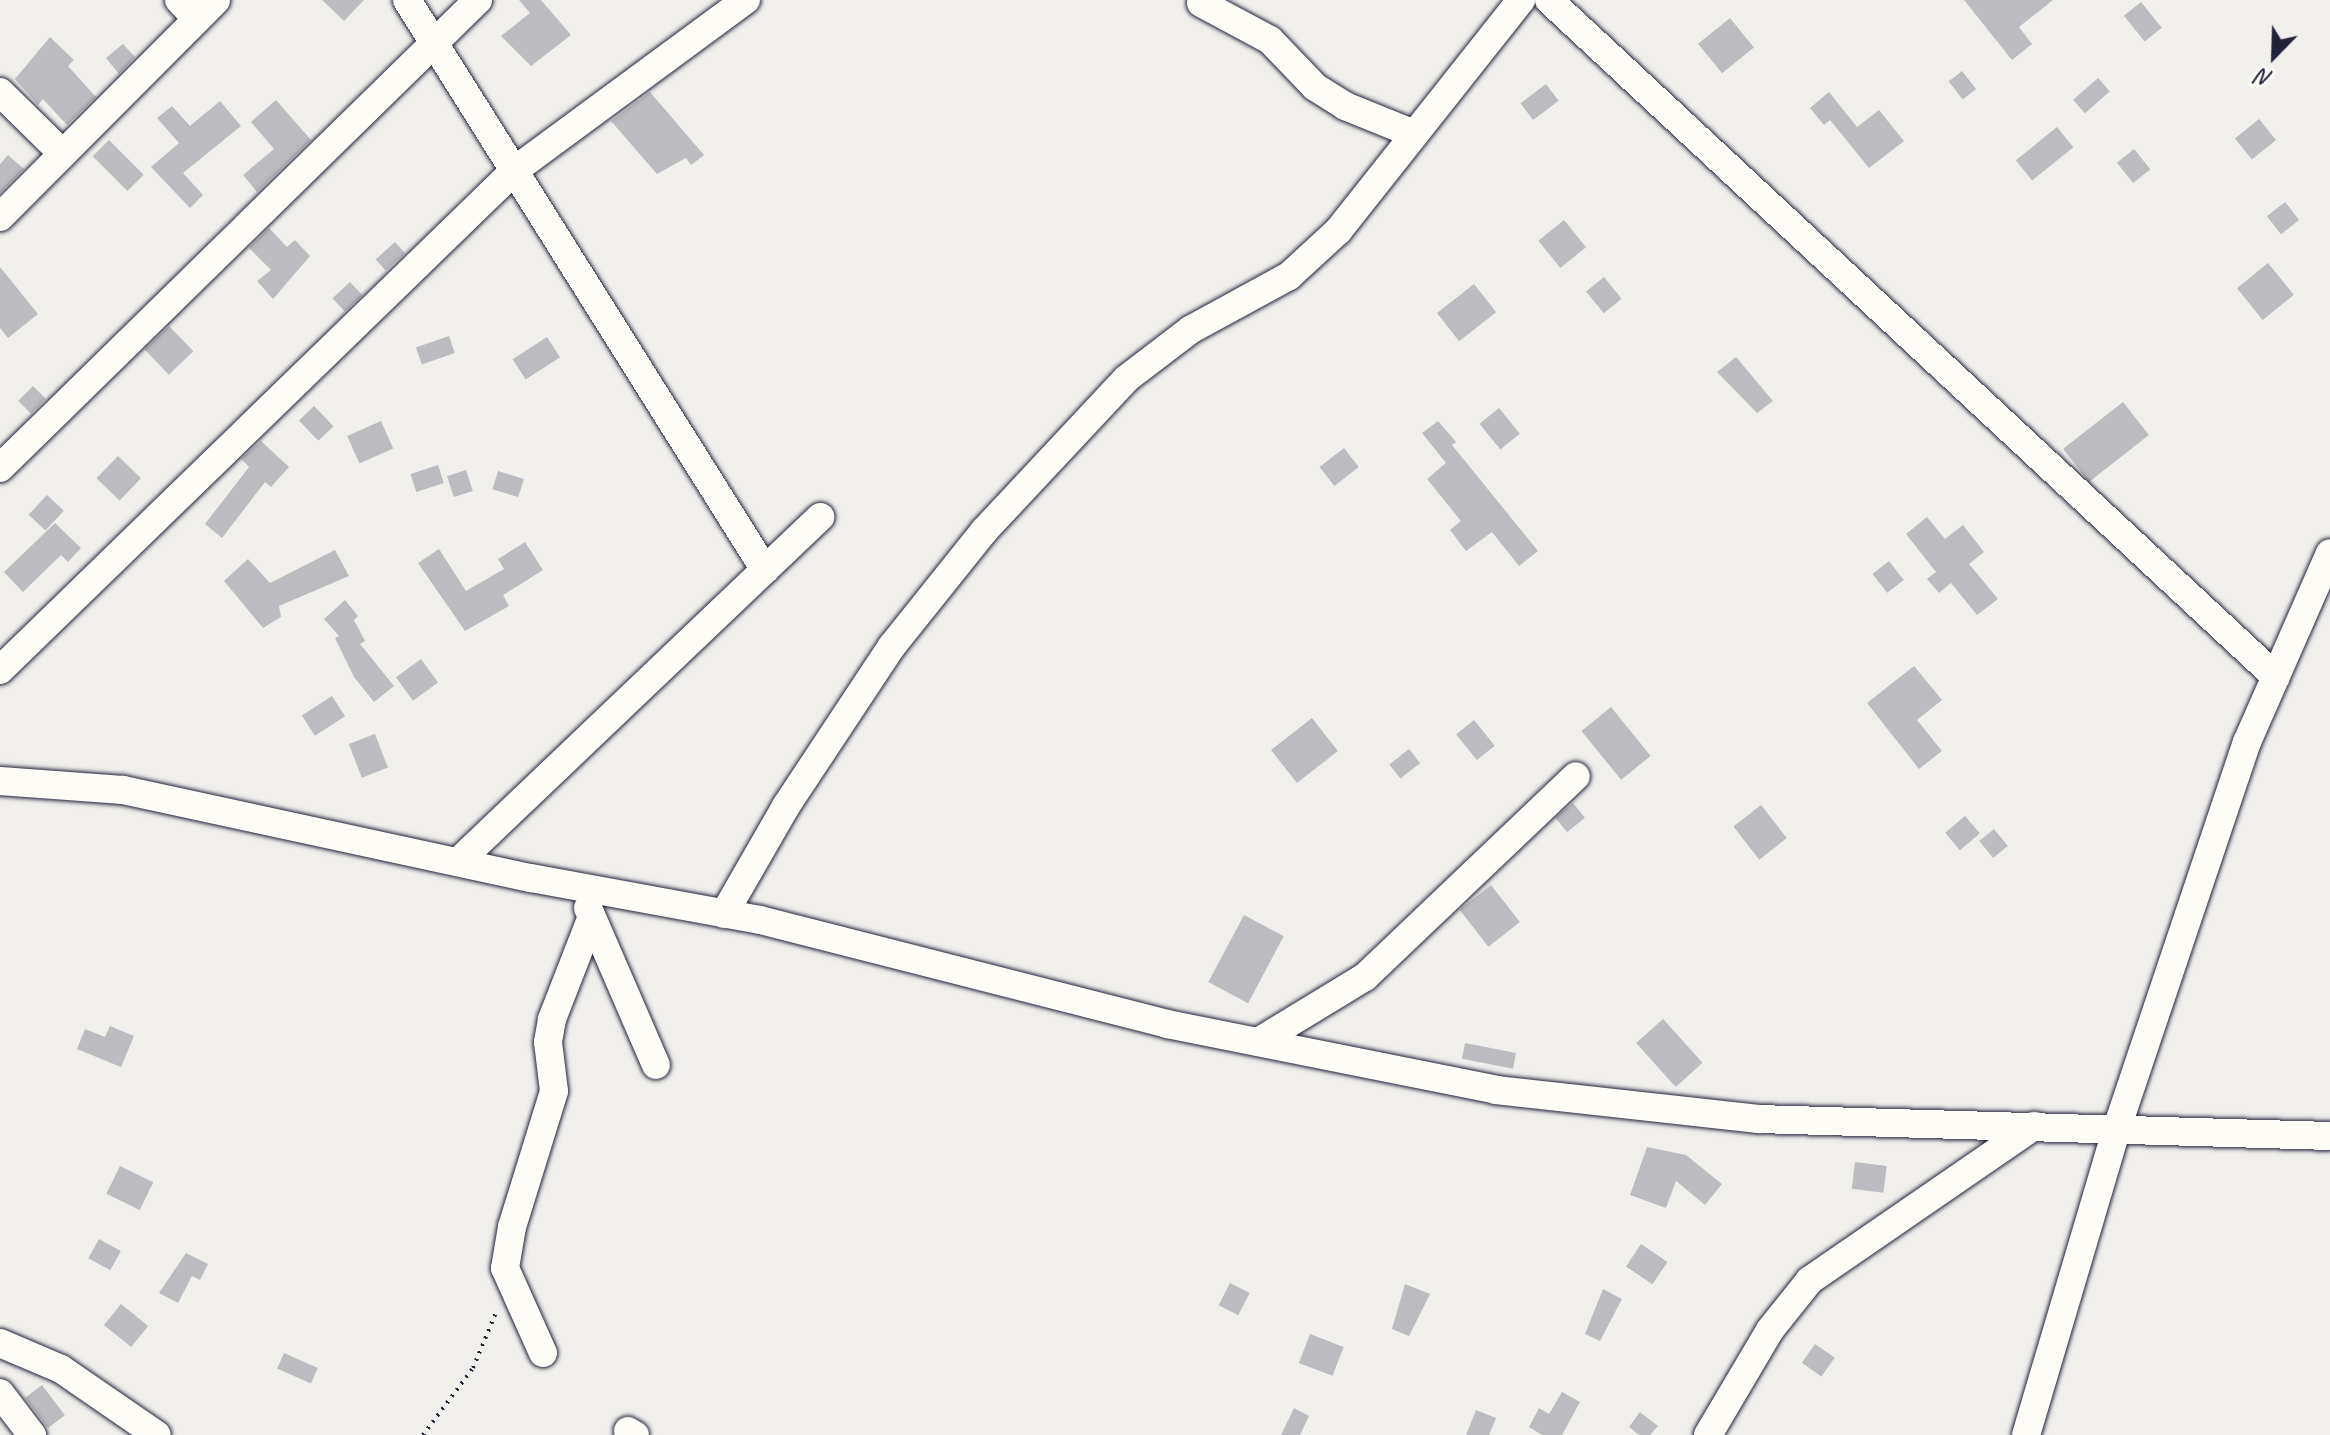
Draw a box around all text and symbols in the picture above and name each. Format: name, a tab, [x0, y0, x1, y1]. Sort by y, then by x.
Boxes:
north arrow	[2234, 16, 2314, 96]
text: N	[2253, 63, 2276, 94]

